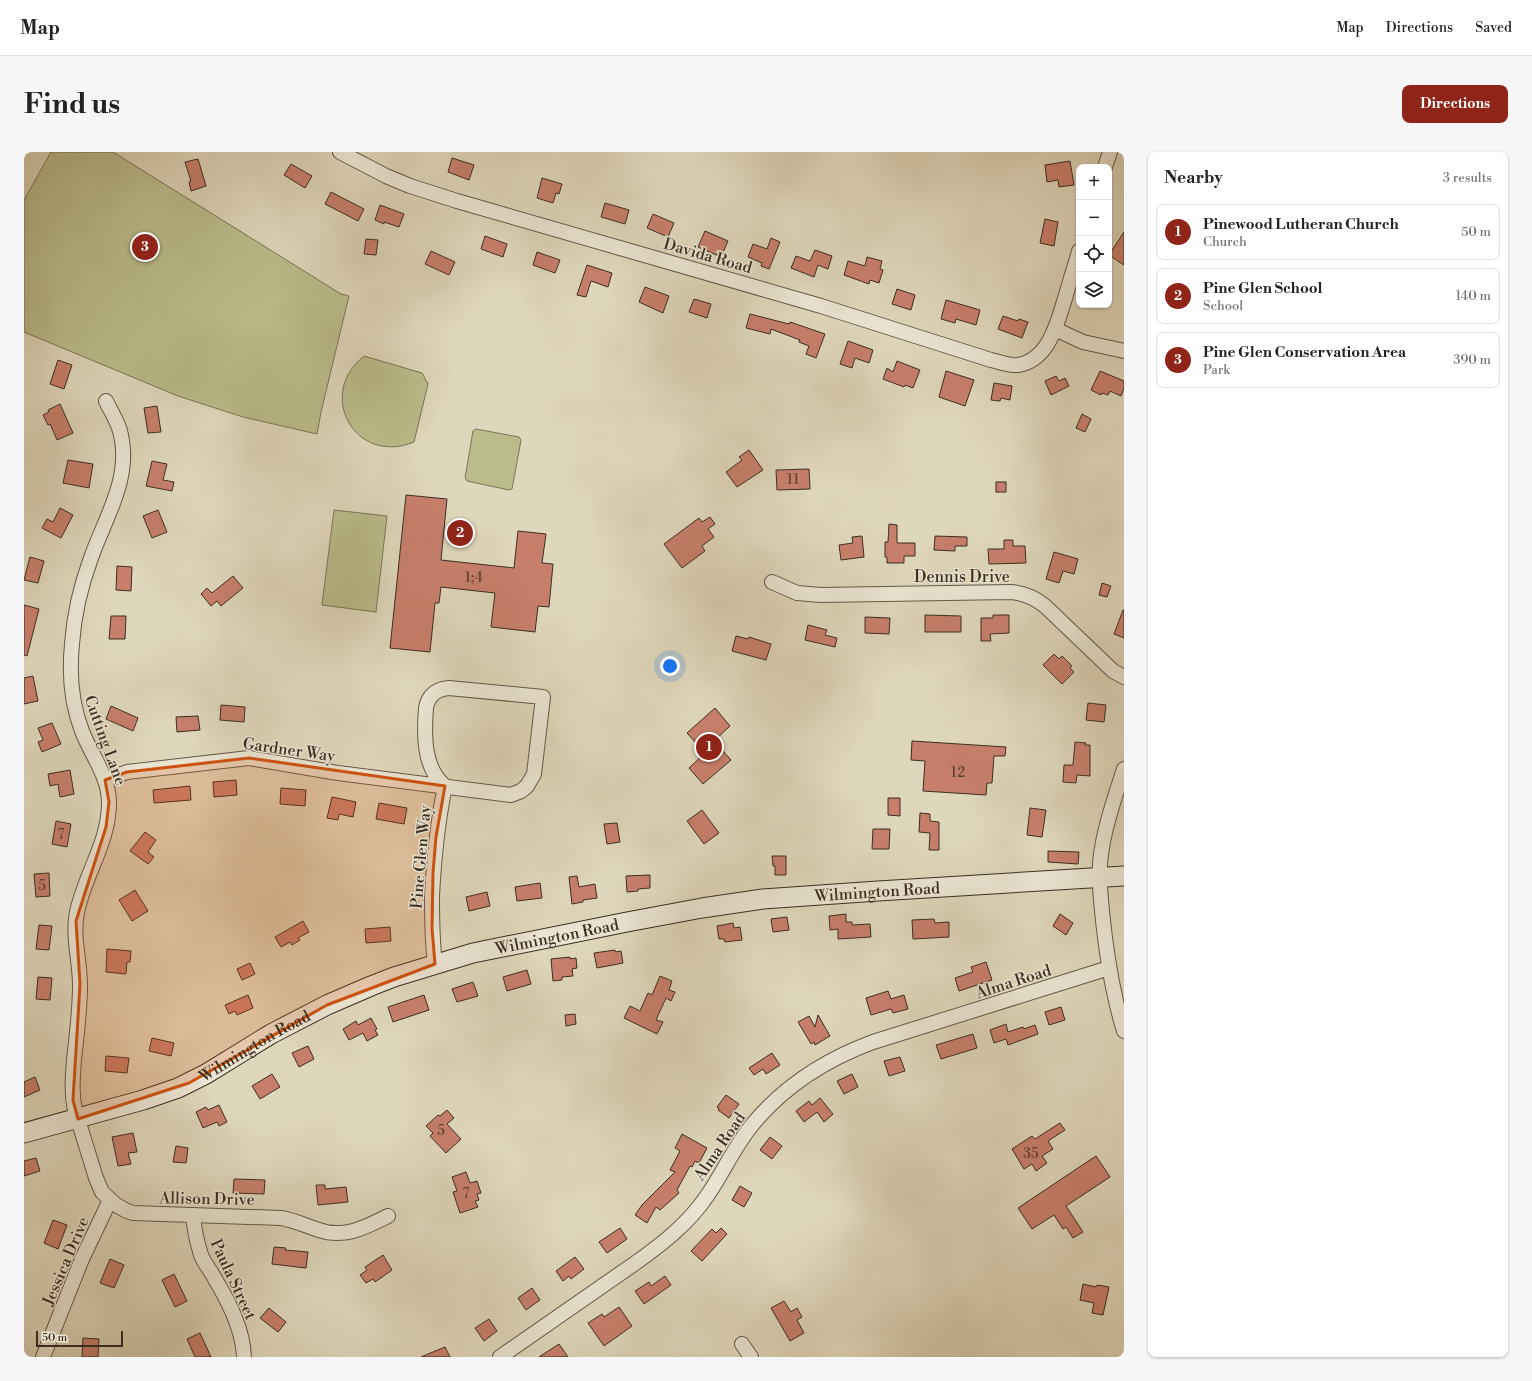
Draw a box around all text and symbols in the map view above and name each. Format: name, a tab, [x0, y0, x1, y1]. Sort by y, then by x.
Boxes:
text: Map	[20, 16, 60, 40]
text: Map	[1336, 19, 1364, 37]
text: Directions	[1386, 19, 1453, 37]
text: Saved	[1475, 19, 1512, 37]
button: Directions	[1402, 85, 1508, 123]
text: Find us	[24, 87, 120, 122]
map controls	[1076, 164, 1112, 308]
button: +	[1076, 164, 1112, 200]
text: Nearby	[1164, 167, 1223, 189]
text: 3 results	[1443, 170, 1492, 186]
button: −	[1076, 200, 1112, 236]
text: Pinewood Lutheran Church	[1203, 215, 1399, 234]
text: 1	[1175, 224, 1181, 240]
text: 50 m	[1461, 224, 1491, 240]
pin: 3	[132, 232, 158, 262]
street label: Davida Road	[661, 234, 754, 278]
text: Church	[1203, 234, 1247, 250]
button: locate	[1076, 236, 1112, 272]
button: layers	[1076, 272, 1112, 308]
text: Pine Glen School	[1203, 279, 1323, 298]
text: 2	[1174, 288, 1182, 304]
text: 140 m	[1455, 288, 1491, 304]
text: School	[1203, 298, 1243, 314]
text: Pine Glen Conservation Area	[1203, 343, 1406, 362]
text: 3	[1174, 352, 1182, 368]
text: 390 m	[1453, 352, 1491, 368]
text: Park	[1203, 362, 1230, 378]
house number: 11	[787, 471, 799, 489]
pin: 2	[447, 518, 473, 548]
street label: Dennis Drive	[914, 567, 1010, 587]
house number: 1;4	[465, 569, 483, 587]
your location	[660, 656, 680, 676]
street label: Cutting Lane	[80, 693, 131, 788]
pin: 1	[696, 732, 722, 762]
street label: Gardner Way	[242, 734, 336, 766]
house number: 12	[951, 764, 965, 782]
street label: Pine Glen Way	[407, 804, 436, 910]
house number: 7	[57, 826, 65, 844]
house number: 5	[38, 877, 46, 895]
street label: Wilmington Road	[813, 878, 941, 906]
street label: Wilmington Road	[493, 915, 621, 959]
street label: Alma Road	[972, 960, 1054, 1004]
street label: Wilmington Road	[195, 1006, 314, 1087]
street label: Alma Road	[689, 1109, 750, 1185]
house number: 5	[437, 1122, 445, 1140]
house number: 35	[1023, 1145, 1039, 1163]
house number: 7	[462, 1185, 470, 1203]
street label: Allison Drive	[158, 1188, 255, 1210]
street label: Jessica Drive	[38, 1214, 94, 1310]
street label: Paula Street	[206, 1236, 261, 1323]
scale bar	[36, 1329, 123, 1348]
text: 50 m	[42, 1331, 67, 1345]

